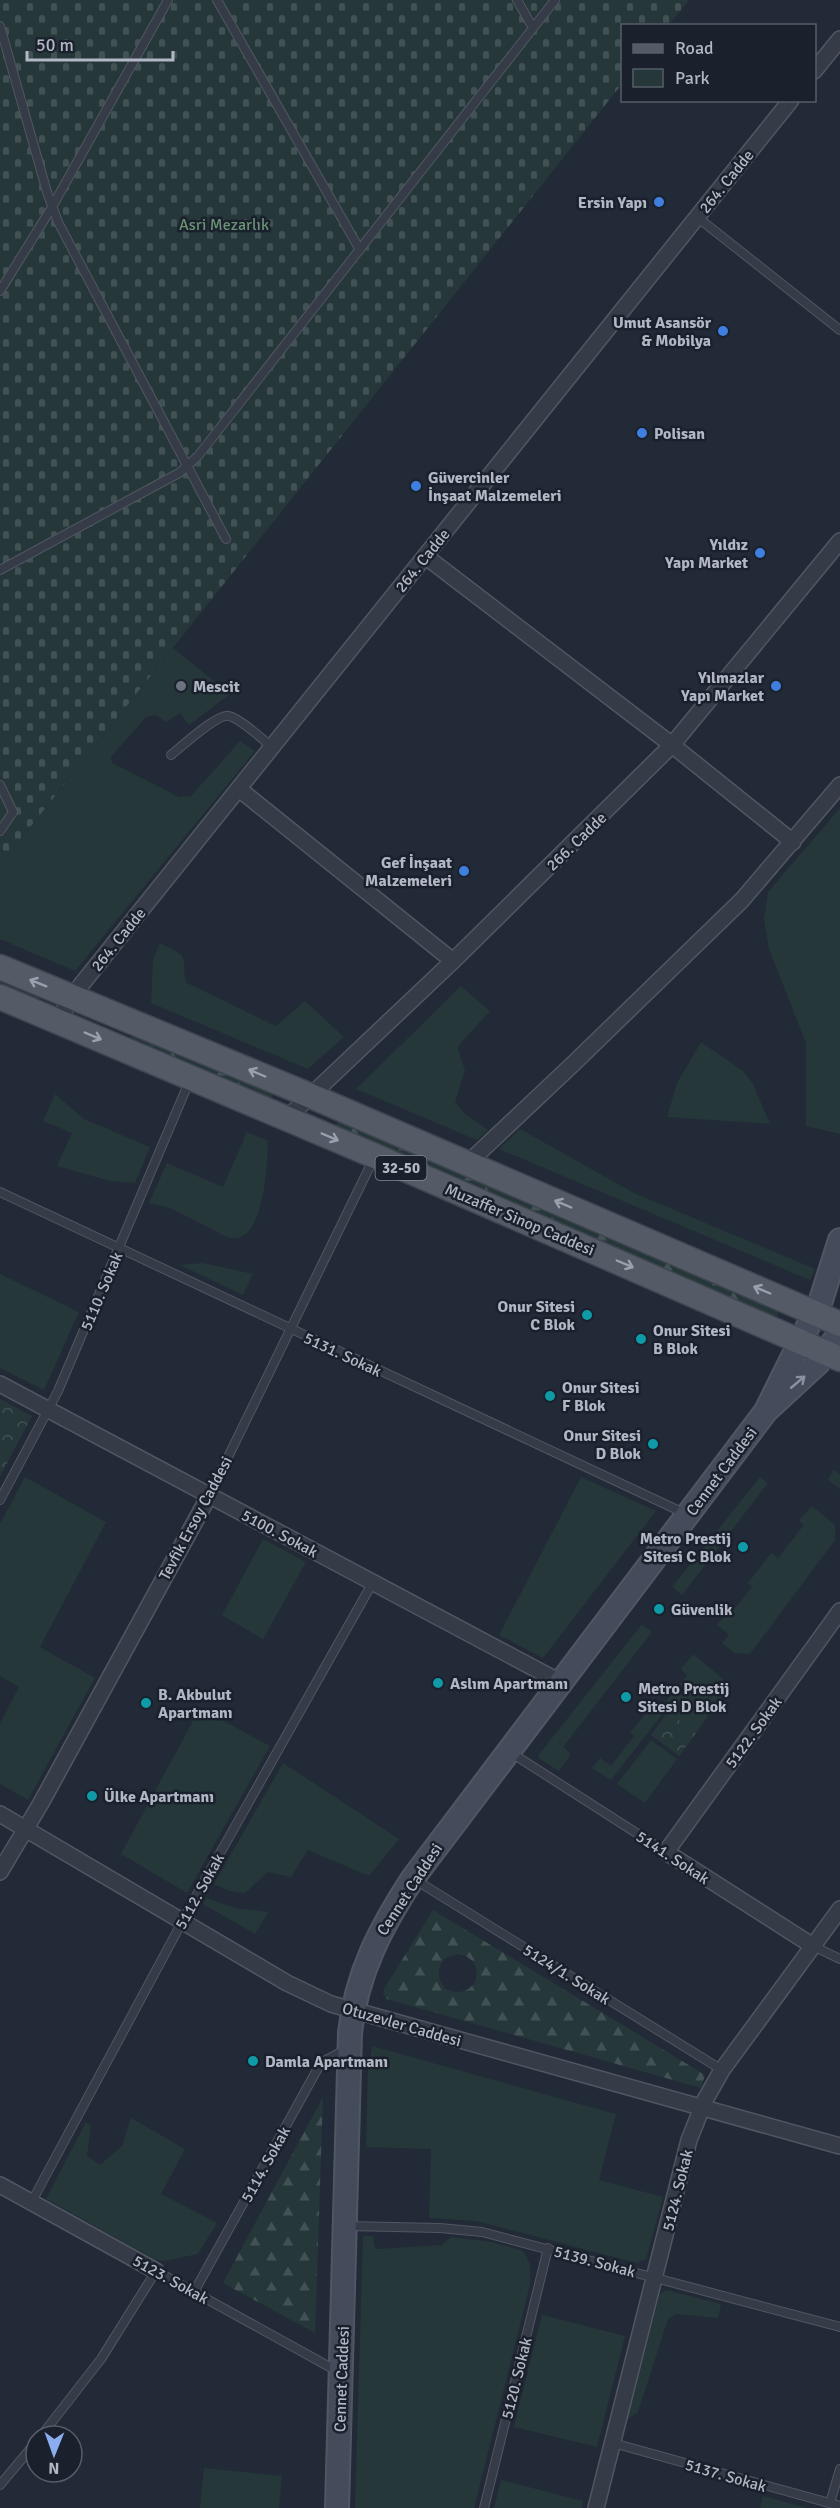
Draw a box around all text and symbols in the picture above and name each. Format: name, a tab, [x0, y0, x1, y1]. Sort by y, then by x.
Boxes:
scale bar	[27, 24, 172, 62]
legend	[621, 24, 816, 102]
text: 50 m	[36, 34, 74, 56]
text: Road	[675, 37, 714, 59]
text: Park	[675, 67, 710, 89]
street label: 264. Cadde	[695, 146, 759, 218]
place label: Ersin Yapı	[578, 193, 647, 213]
marker: Ersin Yapı	[652, 195, 666, 209]
park label: Asri Mezarlık	[179, 215, 269, 235]
place label: Umut Asansör & Mobilya	[613, 313, 712, 351]
marker: Umut Asansör & Mobilya	[716, 324, 730, 338]
place label: Polisan	[654, 424, 705, 444]
marker: Polisan	[635, 426, 649, 440]
place label: Güvercinler İnşaat Malzemeleri	[428, 468, 562, 506]
marker: Güvercinler İnşaat Malzemeleri	[409, 479, 423, 493]
street label: 264. Cadde	[391, 525, 455, 597]
place label: Yıldız Yapı Market	[664, 535, 748, 573]
marker: Yıldız Yapı Market	[753, 546, 767, 560]
place label: Yılmazlar Yapı Market	[680, 668, 765, 706]
place label: Mescit	[193, 677, 240, 697]
marker: Mescit	[174, 679, 188, 693]
marker: Yılmazlar Yapı Market	[769, 679, 783, 693]
street label: 266. Cadde	[542, 808, 611, 875]
place label: Gef İnşaat Malzemeleri	[365, 853, 452, 891]
marker: Gef İnşaat Malzemeleri	[457, 864, 471, 878]
street label: 264. Cadde	[87, 904, 151, 976]
one-way arrow	[29, 977, 47, 988]
one-way arrow	[83, 1031, 101, 1042]
one-way arrow	[248, 1067, 267, 1078]
one-way arrow	[320, 1132, 339, 1143]
road number: 32-50	[376, 1156, 426, 1180]
street label: Muzaffer Sinop Caddesi	[442, 1179, 597, 1261]
one-way arrow	[555, 1198, 573, 1210]
street label: 5110. Sokak	[76, 1249, 127, 1334]
one-way arrow	[615, 1259, 633, 1270]
one-way arrow	[753, 1284, 771, 1295]
place label: Onur Sitesi C Blok	[498, 1297, 576, 1335]
marker: Onur Sitesi C Blok	[580, 1308, 594, 1322]
place label: Onur Sitesi B Blok	[653, 1321, 730, 1359]
street label: 5131. Sokak	[300, 1328, 385, 1382]
marker: Onur Sitesi B Blok	[634, 1332, 648, 1346]
one-way arrow	[790, 1375, 805, 1389]
place label: Onur Sitesi F Blok	[562, 1378, 639, 1416]
marker: Onur Sitesi F Blok	[543, 1389, 557, 1403]
street label: Cennet Caddesi	[682, 1423, 762, 1520]
place label: Onur Sitesi D Blok	[564, 1426, 642, 1464]
marker: Onur Sitesi D Blok	[646, 1437, 660, 1451]
street label: Tevfik Ersoy Caddesi	[155, 1453, 237, 1584]
street label: 5100. Sokak	[238, 1505, 321, 1562]
place label: Metro Prestij Sitesi C Blok	[640, 1529, 732, 1567]
marker: Metro Prestij Sitesi C Blok	[736, 1540, 750, 1554]
place label: Güvenlik	[671, 1600, 733, 1620]
marker: Güvenlik	[652, 1602, 666, 1616]
place label: Aslım Apartmanı	[450, 1674, 568, 1694]
marker: Aslım Apartmanı	[431, 1676, 445, 1690]
place label: Metro Prestij Sitesi D Blok	[638, 1679, 729, 1717]
place label: B. Akbulut Apartmanı	[158, 1685, 233, 1723]
marker: Metro Prestij Sitesi D Blok	[619, 1690, 633, 1704]
street label: 5122. Sokak	[721, 1693, 786, 1772]
marker: B. Akbulut Apartmanı	[139, 1696, 153, 1710]
place label: Ülke Apartmanı	[104, 1787, 214, 1807]
marker: Ülke Apartmanı	[85, 1789, 99, 1803]
street label: 5141. Sokak	[632, 1827, 713, 1889]
street label: Cennet Caddesi	[373, 1840, 447, 1939]
street label: 5112. Sokak	[171, 1850, 229, 1933]
street label: 5124/1. Sokak	[519, 1940, 614, 2010]
street label: Otuzevler Caddesi	[340, 1998, 464, 2051]
place label: Damla Apartmanı	[265, 2052, 388, 2072]
marker: Damla Apartmanı	[246, 2054, 260, 2068]
street label: 5114. Sokak	[237, 2123, 295, 2206]
street label: 5124. Sokak	[658, 2147, 698, 2233]
street label: 5139. Sokak	[552, 2241, 638, 2282]
street label: 5123. Sokak	[129, 2251, 212, 2309]
street label: Cennet Caddesi	[330, 2326, 354, 2432]
street label: 5120. Sokak	[497, 2335, 537, 2421]
north arrow	[24, 2424, 84, 2484]
street label: 5137. Sokak	[683, 2455, 769, 2497]
text: N	[48, 2458, 59, 2478]

